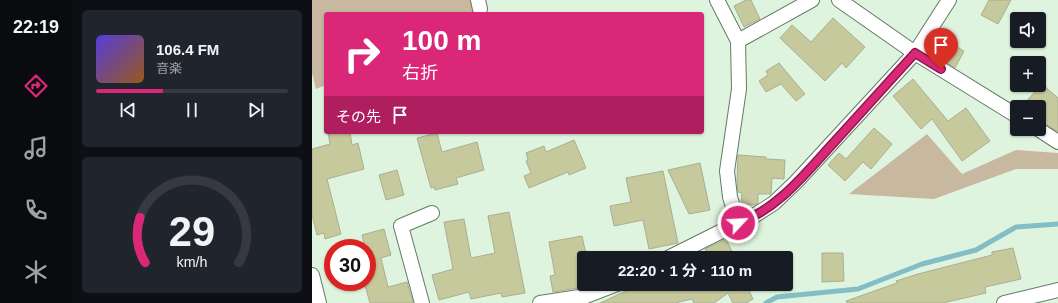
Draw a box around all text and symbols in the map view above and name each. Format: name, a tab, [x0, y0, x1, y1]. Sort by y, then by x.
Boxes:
map controls	[1010, 12, 1046, 136]
button: sound	[1010, 12, 1046, 48]
text: 22:19	[13, 17, 59, 37]
text: 100 m	[402, 25, 481, 56]
icon: right	[336, 28, 388, 80]
pin	[924, 28, 958, 69]
icon: arrive	[930, 34, 952, 56]
text: 106.4 FM	[156, 41, 219, 58]
button: +	[1010, 56, 1046, 92]
text: 音楽	[156, 61, 182, 76]
text: 右折	[402, 63, 438, 83]
icon: directions	[22, 72, 50, 100]
icon: previous	[117, 99, 139, 121]
icon: pause	[181, 99, 203, 121]
icon: next	[245, 99, 267, 121]
button: −	[1010, 100, 1046, 136]
icon: arrive	[389, 104, 411, 126]
text: その先	[336, 108, 381, 125]
icon: music	[22, 134, 50, 162]
icon: phone	[22, 196, 50, 224]
position arrow	[717, 202, 759, 244]
text: 29	[169, 208, 215, 255]
speed limit sign: 30	[324, 239, 376, 291]
text: km/h	[177, 253, 208, 269]
icon: climate	[22, 258, 50, 286]
text: 22:20 · 1 分 · 110 m	[618, 262, 752, 279]

